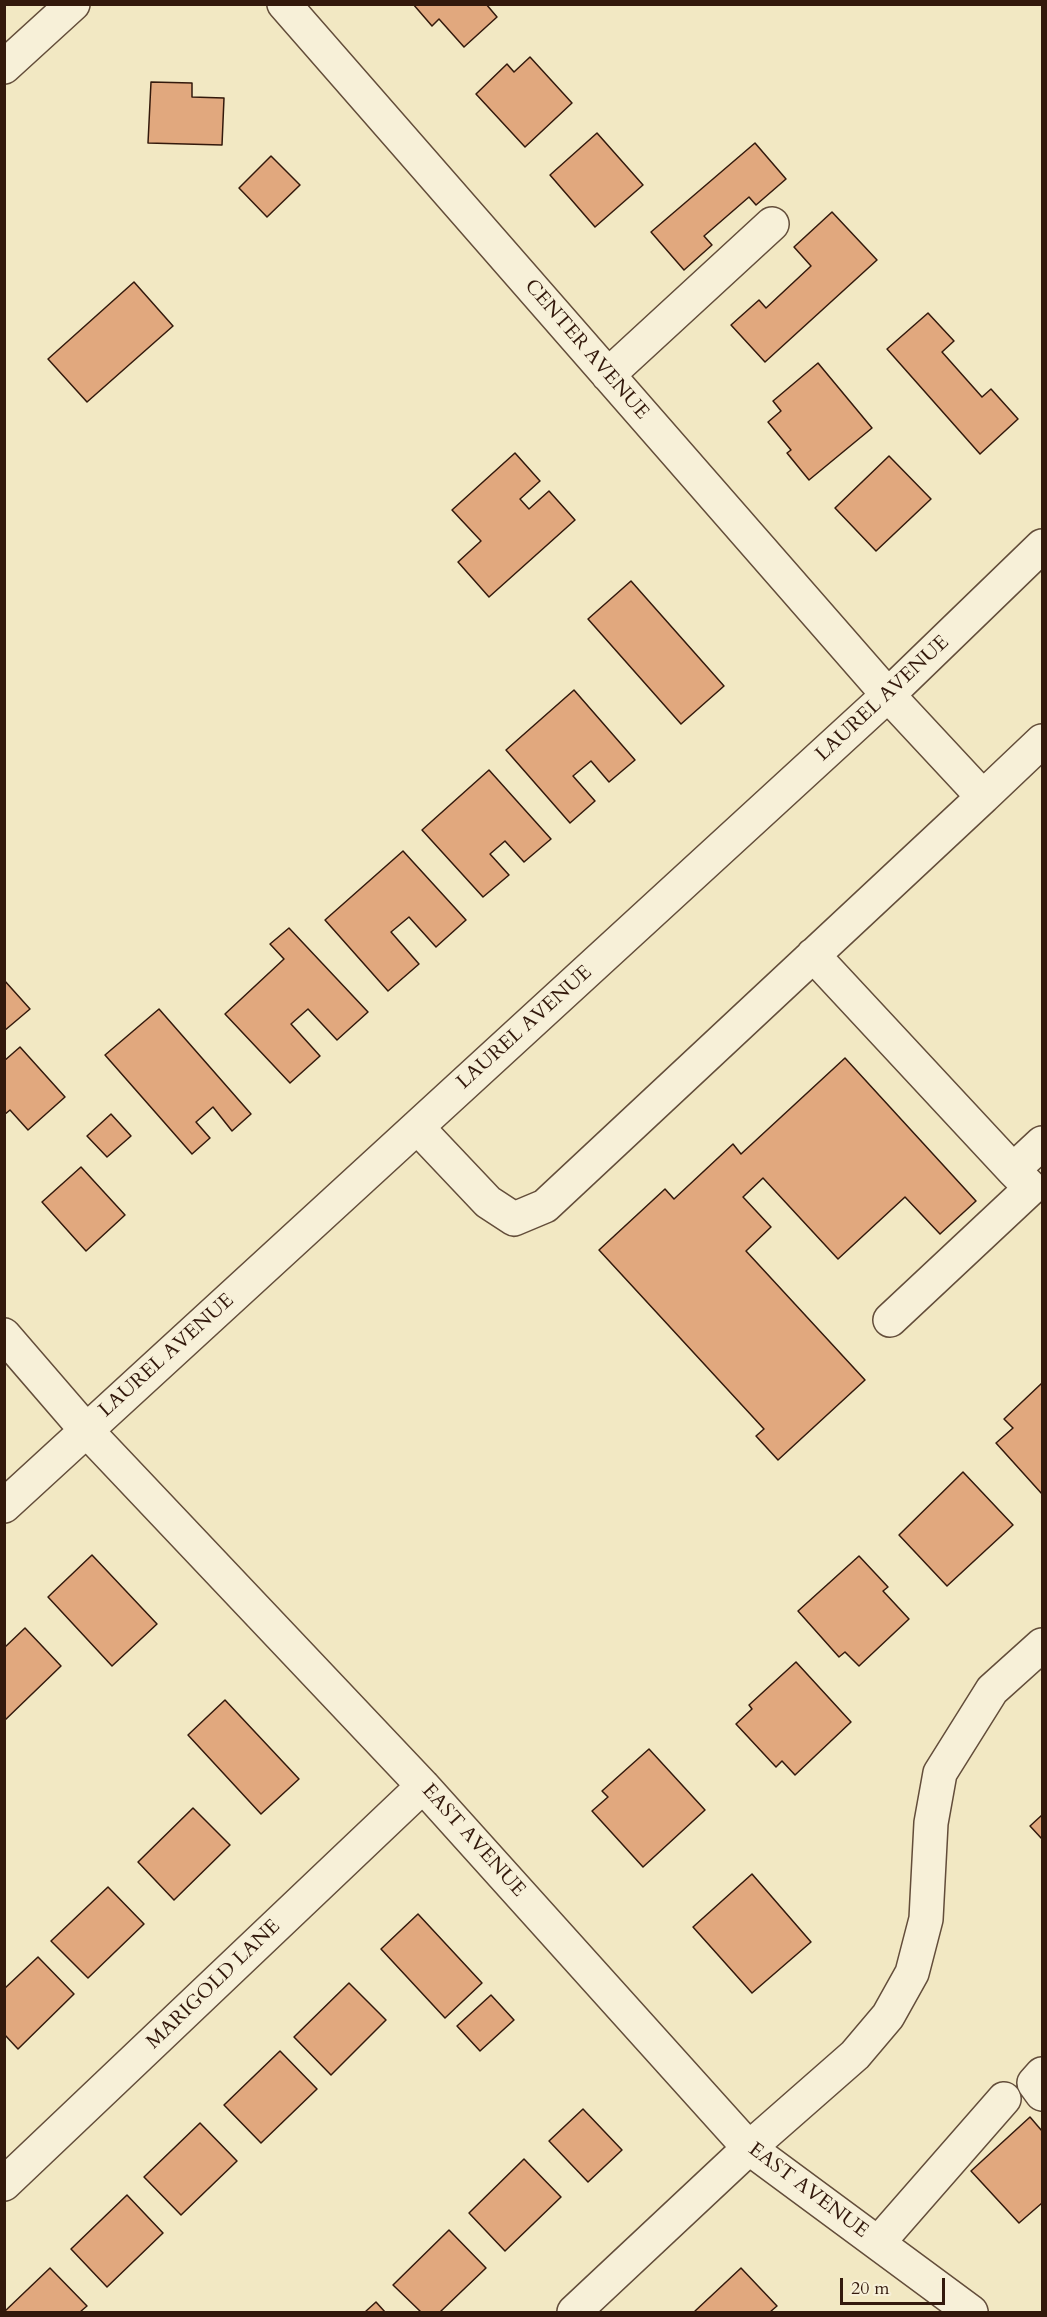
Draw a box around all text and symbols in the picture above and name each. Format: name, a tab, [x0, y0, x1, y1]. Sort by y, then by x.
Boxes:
street label: CENTER AVENUE	[519, 275, 653, 425]
street label: LAUREL AVENUE	[811, 631, 955, 767]
street label: LAUREL AVENUE	[453, 961, 597, 1095]
street label: LAUREL AVENUE	[95, 1289, 239, 1423]
street label: EAST AVENUE	[416, 1780, 530, 1902]
street label: MARIGOLD LANE	[142, 1915, 286, 2055]
street label: EAST AVENUE	[743, 2138, 873, 2244]
scale bar	[843, 2266, 948, 2304]
text: 20 m	[851, 2276, 890, 2301]

